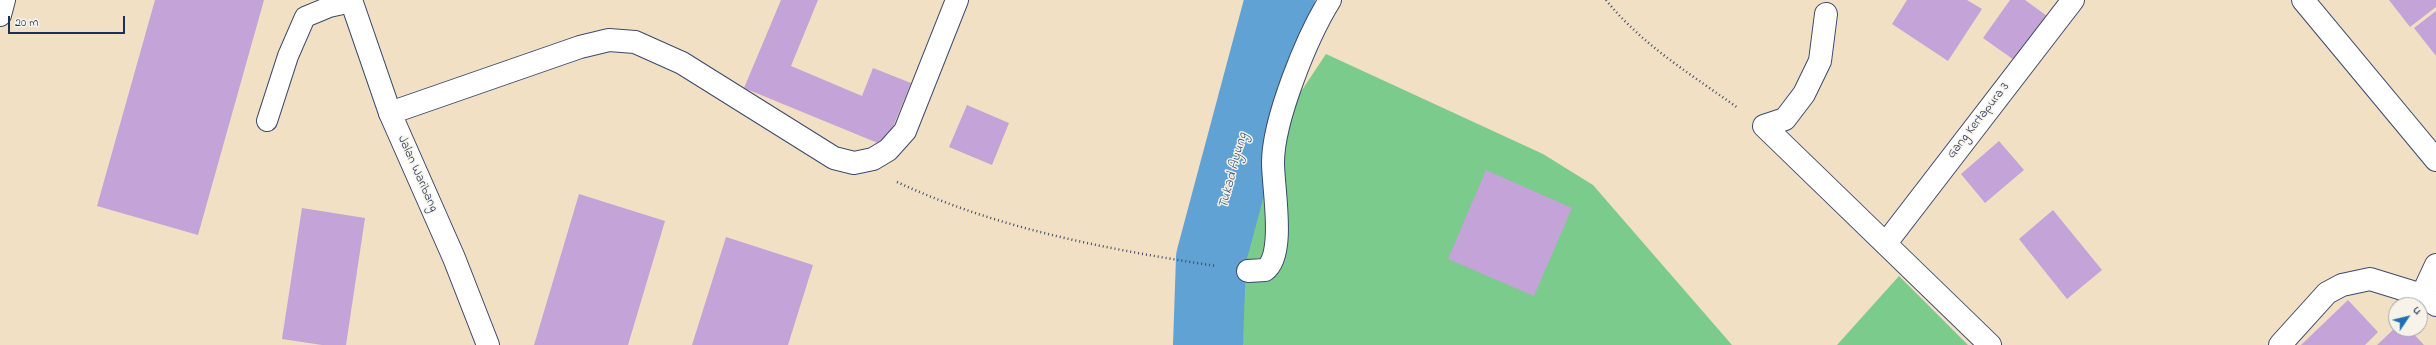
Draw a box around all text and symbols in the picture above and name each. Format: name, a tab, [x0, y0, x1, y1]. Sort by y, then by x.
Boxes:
scale bar	[10, 8, 127, 34]
text: 20 m	[15, 14, 38, 32]
street label: Gang Kertapura 3	[1944, 80, 2014, 162]
water label: Tukad Ayung	[1216, 131, 1252, 211]
street label: Jalan Waribang	[393, 133, 441, 215]
north arrow	[2388, 297, 2428, 337]
text: U	[2408, 303, 2426, 318]

